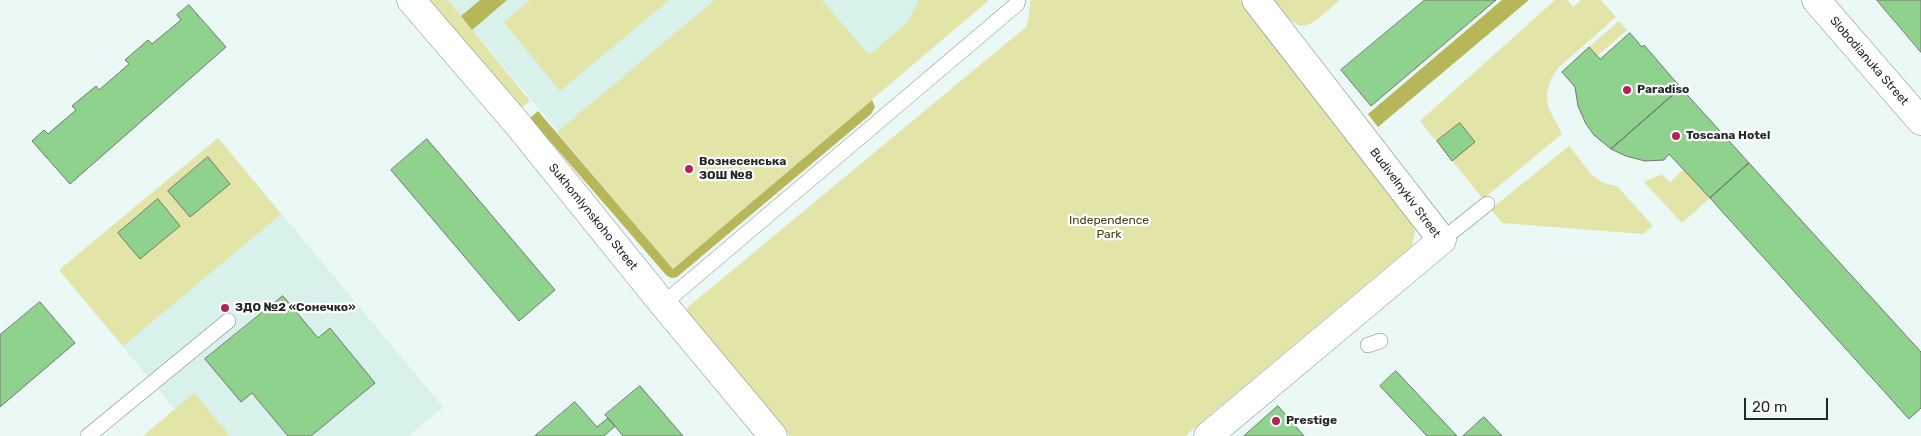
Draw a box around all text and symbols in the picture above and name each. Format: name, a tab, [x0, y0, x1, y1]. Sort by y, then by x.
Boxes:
street label: Slobodianuka Street	[1827, 14, 1911, 108]
place label: Paradiso	[1637, 83, 1689, 97]
marker: Paradiso	[1621, 84, 1633, 96]
place label: Toscana Hotel	[1686, 129, 1770, 143]
marker: Toscana Hotel	[1670, 130, 1682, 142]
street label: Budivelnykiv Street	[1367, 145, 1443, 241]
place label: Вознесенська ЗОШ №8	[699, 155, 786, 183]
street label: Sukhomlynskoho Street	[545, 161, 641, 273]
marker: Вознесенська ЗОШ №8	[683, 163, 695, 175]
park label: Independence Park	[1069, 214, 1149, 242]
place label: ЗДО №2 «Сонечко»	[235, 301, 356, 315]
marker: ЗДО №2 «Сонечко»	[219, 302, 231, 314]
scale bar	[1746, 388, 1830, 420]
text: 20 m	[1752, 398, 1787, 416]
place label: Prestige	[1286, 414, 1337, 428]
marker: Prestige	[1270, 415, 1282, 427]

